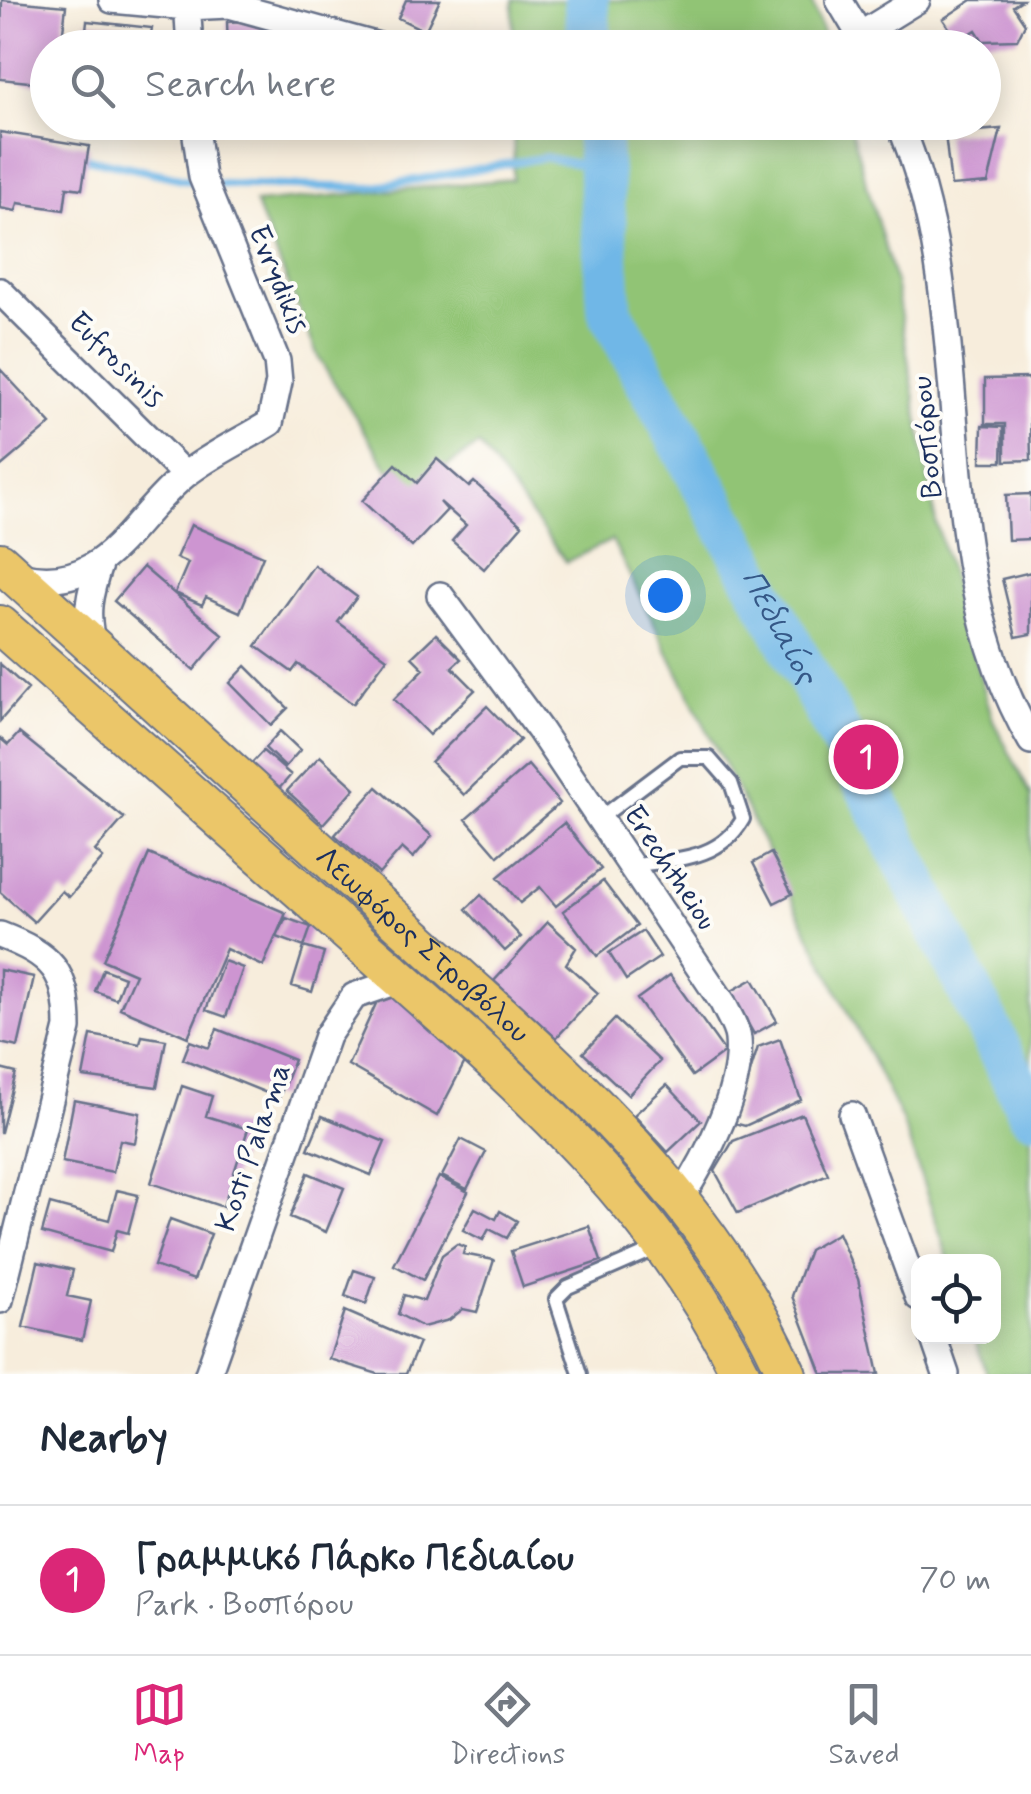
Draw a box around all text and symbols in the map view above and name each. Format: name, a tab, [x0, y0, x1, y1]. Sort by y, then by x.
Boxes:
search box	[30, 30, 1001, 140]
icon: search	[65, 58, 120, 113]
text: Search here	[145, 61, 336, 110]
street label: Evrydikis	[238, 219, 317, 340]
street label: Eufrosinis	[59, 303, 173, 417]
street label: Βοσπόρου	[903, 374, 952, 499]
water label: Πεδιαίος	[731, 563, 828, 694]
your location	[640, 570, 691, 621]
pin: 1	[834, 720, 898, 794]
street label: Erechtheiou	[614, 798, 726, 938]
street label: Λεωφόρος Στροβόλου	[306, 838, 538, 1052]
street label: Kosti Palama	[206, 1058, 300, 1237]
map controls	[911, 1254, 1001, 1344]
button: locate	[911, 1254, 1001, 1344]
text: Nearby	[40, 1412, 168, 1467]
text: Γραμμικό Πάρκο Πεδιαίου	[135, 1535, 574, 1584]
text: 1	[65, 1559, 80, 1601]
text: 70 m	[919, 1559, 991, 1601]
text: Park · Βοσπόρου	[135, 1584, 353, 1626]
tab: Map	[132, 1677, 187, 1774]
tab: Directions	[450, 1677, 565, 1774]
tab: Saved	[829, 1677, 899, 1774]

